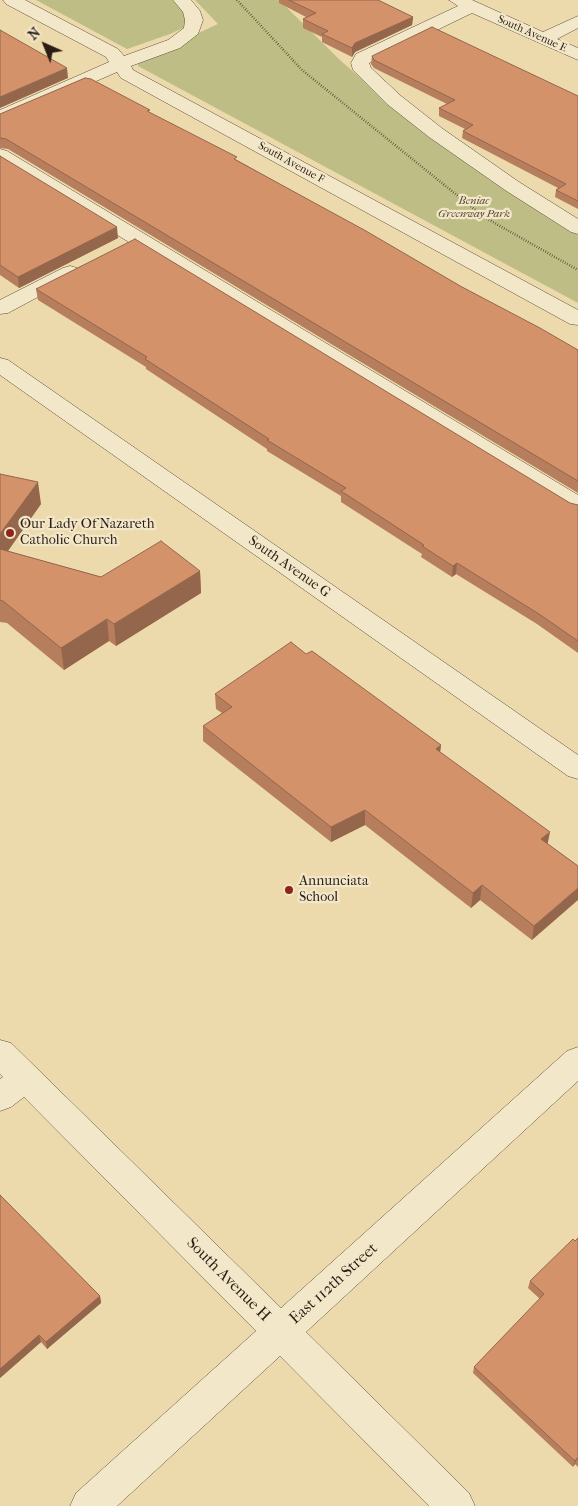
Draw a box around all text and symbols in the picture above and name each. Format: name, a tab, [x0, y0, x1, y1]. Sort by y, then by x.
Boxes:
street label: South Avenue E	[495, 13, 569, 55]
north arrow	[20, 20, 70, 70]
text: N	[25, 24, 44, 44]
street label: South Avenue F	[256, 139, 326, 187]
park label: Beniac Greenway Park	[438, 194, 510, 220]
place label: Our Lady Of Nazareth Catholic Church	[20, 517, 155, 550]
marker: Our Lady Of Nazareth Catholic Church	[4, 527, 16, 539]
street label: South Avenue G	[245, 533, 333, 601]
place label: Annunciata School	[299, 874, 368, 906]
marker: Annunciata School	[283, 884, 295, 896]
street label: South Avenue H	[182, 1234, 274, 1326]
street label: East 112th Street	[286, 1239, 382, 1329]

